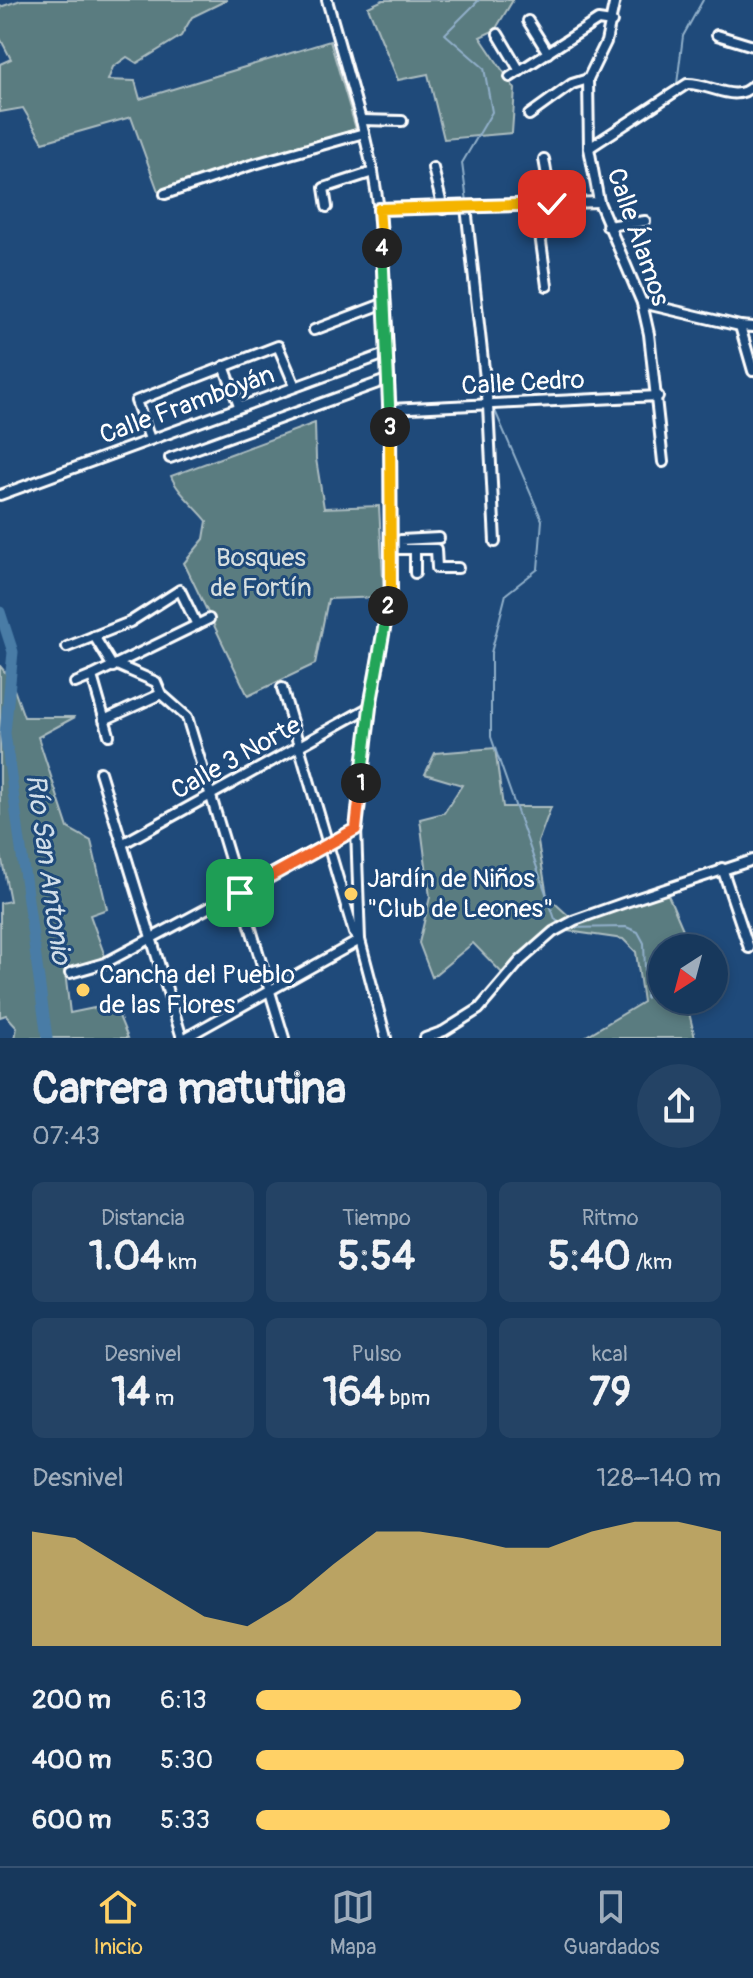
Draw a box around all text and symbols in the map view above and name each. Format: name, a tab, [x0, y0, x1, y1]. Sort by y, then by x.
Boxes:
street label: Calle Álamos	[600, 164, 677, 310]
pin	[518, 170, 586, 238]
icon: check	[530, 182, 574, 226]
pin: 4	[362, 228, 402, 268]
text: 4	[376, 234, 388, 262]
street label: Calle Framboyán	[95, 359, 279, 451]
street label: Calle Cedro	[461, 364, 585, 402]
pin: 3	[370, 407, 410, 447]
text: 3	[384, 413, 396, 441]
park label: Bosques de Fortín	[210, 542, 312, 604]
pin: 2	[368, 586, 408, 626]
text: 2	[382, 592, 394, 620]
street label: Calle 3 Norte	[166, 709, 307, 807]
pin: 1	[341, 763, 381, 803]
text: 1	[357, 769, 365, 797]
water label: Río San Antonio	[17, 772, 79, 968]
pin	[206, 859, 274, 927]
place label: Jardín de Niños "Club de Leones"	[367, 863, 554, 925]
icon: arrive	[218, 871, 262, 915]
marker: Jardín de Niños "Club de Leones"	[342, 885, 360, 903]
north arrow	[648, 934, 728, 1014]
map controls	[648, 934, 728, 1014]
place label: Cancha del Pueblo de las Flores	[99, 959, 295, 1021]
marker: Cancha del Pueblo de las Flores	[74, 981, 92, 999]
text: Carrera matutina	[32, 1062, 346, 1117]
button: share	[637, 1064, 721, 1148]
text: 07:43	[32, 1120, 100, 1152]
text: Distancia	[101, 1204, 185, 1232]
text: Tiempo	[342, 1204, 411, 1232]
text: Ritmo	[582, 1204, 639, 1232]
text: 1.04	[89, 1232, 164, 1281]
text: 5:54	[338, 1232, 415, 1281]
text: 5:40	[548, 1232, 631, 1281]
text: km	[164, 1248, 197, 1276]
text: /km	[631, 1248, 672, 1276]
text: Desnivel	[104, 1340, 182, 1368]
text: Pulso	[351, 1340, 402, 1368]
text: kcal	[592, 1340, 628, 1368]
text: 14	[111, 1368, 150, 1417]
text: 164	[323, 1368, 385, 1417]
text: 79	[589, 1368, 631, 1417]
text: m	[150, 1384, 174, 1412]
text: bpm	[385, 1384, 430, 1412]
text: Desnivel	[32, 1462, 124, 1494]
text: 128–140 m	[596, 1462, 721, 1494]
text: 200 m	[32, 1684, 111, 1716]
text: 6:13	[160, 1684, 207, 1716]
text: 400 m	[32, 1744, 111, 1776]
text: 5:30	[160, 1744, 213, 1776]
text: 600 m	[32, 1804, 111, 1836]
text: 5:33	[160, 1804, 210, 1836]
tab: Inicio	[93, 1885, 143, 1961]
tab: Mapa	[330, 1885, 376, 1961]
tab: Guardados	[563, 1885, 660, 1961]

